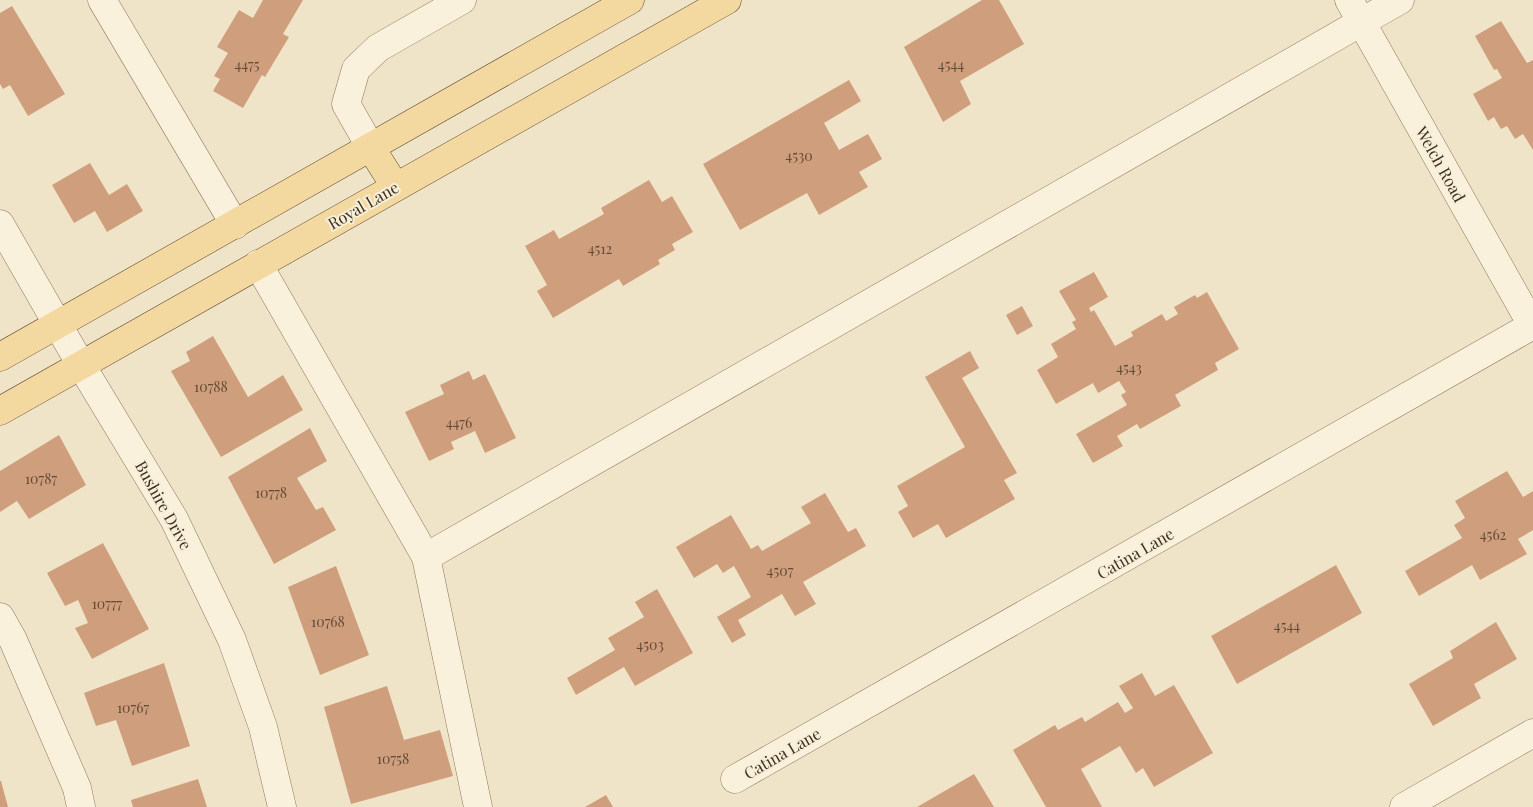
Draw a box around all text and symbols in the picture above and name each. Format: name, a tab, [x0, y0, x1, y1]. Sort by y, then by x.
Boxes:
house number: 4475	[234, 55, 260, 74]
house number: 4544	[938, 55, 964, 74]
street label: Welch Road	[1411, 122, 1470, 206]
house number: 4530	[785, 146, 813, 165]
street label: Royal Lane	[324, 176, 402, 234]
house number: 4512	[588, 239, 613, 258]
house number: 4543	[1116, 358, 1142, 377]
house number: 10788	[194, 377, 228, 396]
house number: 4476	[446, 413, 472, 432]
street label: Bushire Drive	[131, 457, 197, 553]
house number: 10787	[25, 469, 57, 488]
house number: 10778	[255, 483, 287, 502]
street label: Catina Lane	[1093, 522, 1177, 584]
house number: 4562	[1480, 525, 1507, 544]
house number: 4507	[767, 561, 794, 580]
house number: 10777	[92, 594, 123, 613]
house number: 10768	[311, 612, 345, 631]
house number: 4544	[1274, 616, 1300, 635]
house number: 4503	[636, 635, 664, 654]
house number: 10767	[117, 698, 149, 717]
street label: Catina Lane	[740, 722, 824, 784]
house number: 10758	[377, 749, 409, 768]

